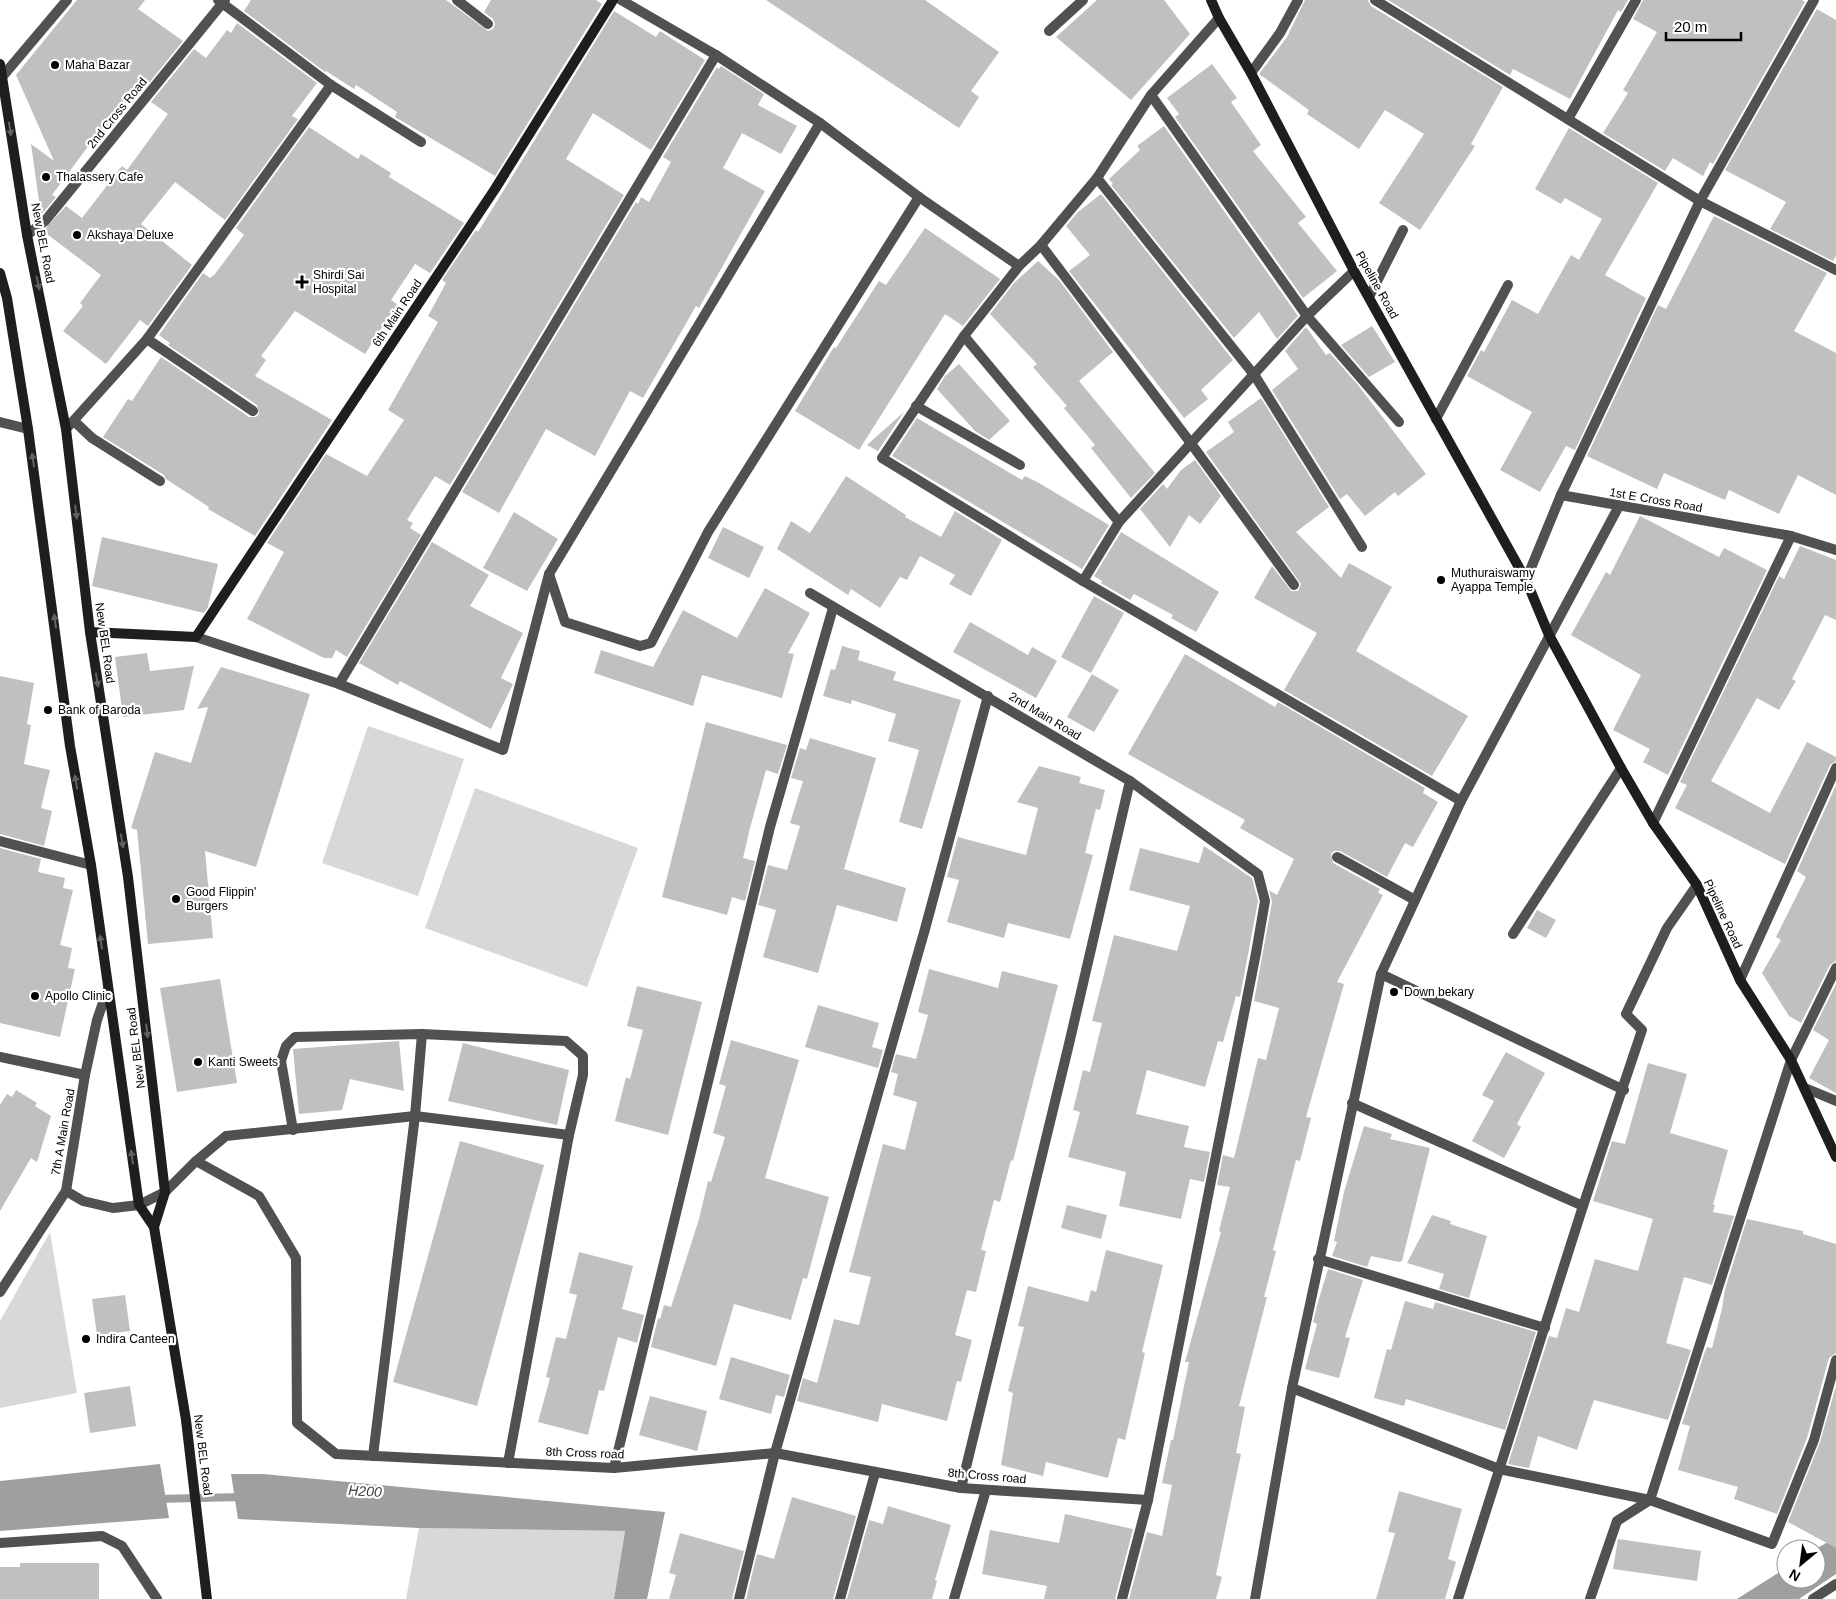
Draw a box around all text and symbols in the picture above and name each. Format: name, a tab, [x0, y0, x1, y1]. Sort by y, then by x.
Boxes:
scale bar	[1666, 10, 1741, 42]
text: 20 m	[1674, 18, 1707, 35]
place label: Maha Bazar	[65, 58, 130, 72]
marker: Maha Bazar	[49, 59, 61, 71]
street label: 2nd Cross Road	[84, 75, 150, 151]
one-way arrow	[7, 122, 15, 138]
place label: Thalassery Cafe	[56, 170, 144, 184]
marker: Thalassery Cafe	[40, 171, 52, 183]
street label: New BEL Road	[28, 202, 58, 284]
place label: Akshaya Deluxe	[87, 228, 174, 242]
marker: Akshaya Deluxe	[71, 229, 83, 241]
street label: Pipeline Road	[1353, 249, 1401, 321]
place label: Shirdi Sai Hospital	[313, 268, 364, 296]
one-way arrow	[34, 275, 42, 291]
marker: Shirdi Sai Hospital	[295, 275, 309, 289]
street label: 6th Main Road	[369, 277, 425, 349]
one-way arrow	[28, 452, 36, 468]
street label: 1st E Cross Road	[1608, 485, 1704, 515]
one-way arrow	[72, 504, 80, 520]
place label: Muthuraiswamy Ayappa Temple	[1451, 566, 1535, 594]
marker: Muthuraiswamy Ayappa Temple	[1435, 574, 1447, 586]
street label: New BEL Road	[92, 602, 118, 684]
one-way arrow	[51, 613, 59, 629]
one-way arrow	[94, 672, 102, 688]
street label: 2nd Main Road	[1007, 689, 1083, 743]
place label: Bank of Baroda	[58, 703, 141, 717]
marker: Bank of Baroda	[42, 704, 54, 716]
one-way arrow	[72, 774, 80, 790]
one-way arrow	[118, 833, 126, 849]
street label: Pipeline Road	[1701, 877, 1745, 951]
place label: Good Flippin' Burgers	[186, 885, 256, 913]
marker: Good Flippin' Burgers	[170, 893, 182, 905]
one-way arrow	[97, 934, 105, 950]
place label: Down bekary	[1404, 985, 1474, 999]
marker: Down bekary	[1388, 986, 1400, 998]
place label: Apollo Clinic	[45, 989, 111, 1003]
marker: Apollo Clinic	[29, 990, 41, 1002]
street label: New BEL Road	[124, 1007, 148, 1089]
one-way arrow	[143, 1023, 151, 1039]
place label: Kanti Sweets	[208, 1055, 278, 1069]
marker: Kanti Sweets	[192, 1056, 204, 1068]
street label: 7th A Main Road	[48, 1087, 78, 1177]
one-way arrow	[128, 1149, 136, 1165]
place label: Indira Canteen	[96, 1332, 175, 1346]
marker: Indira Canteen	[80, 1333, 92, 1345]
street label: New BEL Road	[191, 1414, 215, 1496]
street label: 8th Cross road	[545, 1445, 625, 1461]
street label: 8th Cross road	[947, 1466, 1027, 1486]
water label: H200	[348, 1482, 382, 1500]
north arrow	[1776, 1539, 1826, 1589]
text: N	[1786, 1566, 1803, 1585]

